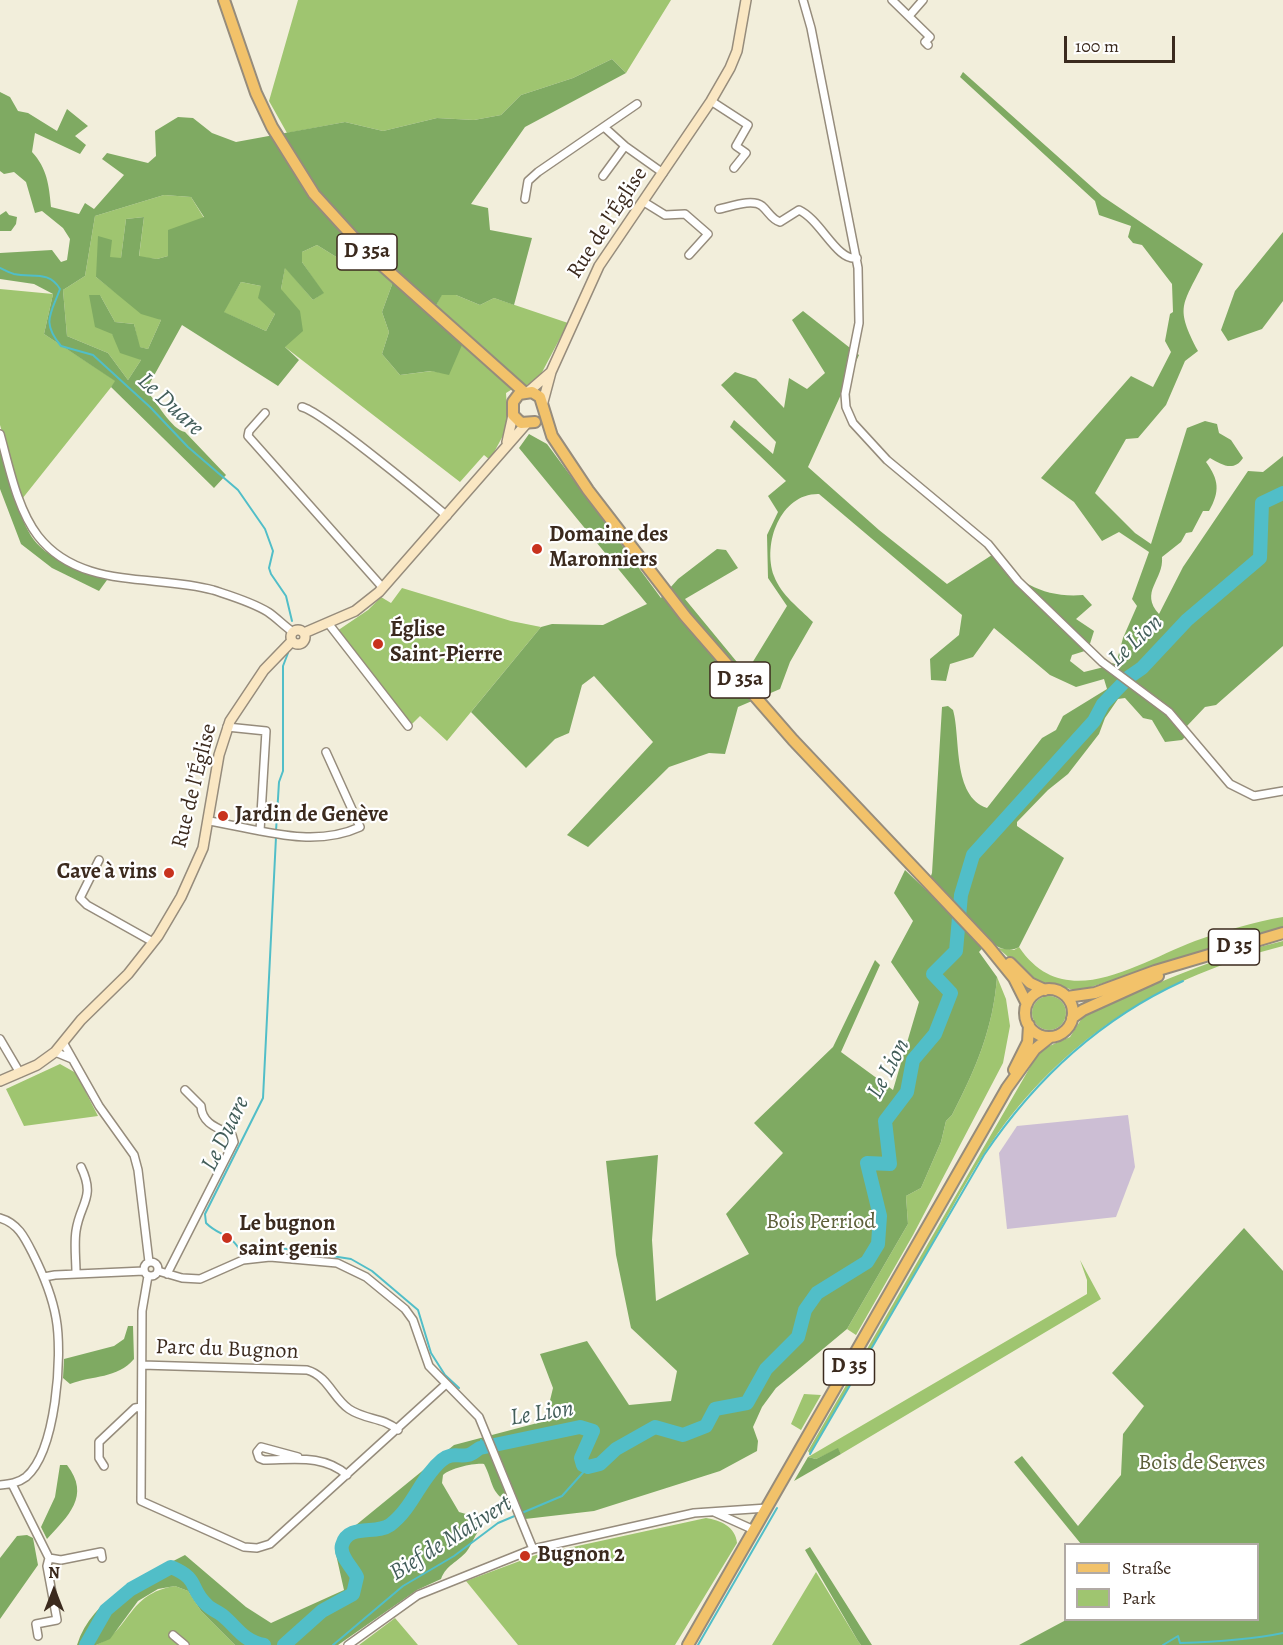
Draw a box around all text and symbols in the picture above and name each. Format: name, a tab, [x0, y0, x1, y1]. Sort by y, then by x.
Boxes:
scale bar	[1067, 24, 1178, 62]
text: 100 m	[1075, 34, 1119, 58]
street label: Rue de l'Église	[562, 162, 654, 284]
road number: D 35a	[337, 234, 397, 270]
water label: Le Duare	[131, 367, 209, 443]
place label: Domaine des Maronniers	[549, 523, 668, 574]
marker: Domaine des Maronniers	[530, 542, 544, 556]
water label: Le Lion	[1103, 609, 1169, 673]
place label: Église Saint-Pierre	[390, 618, 503, 670]
marker: Église Saint-Pierre	[371, 637, 385, 651]
road number: D 35a	[710, 662, 770, 698]
street label: Rue de l'Église	[167, 721, 223, 851]
place label: Jardin de Genève	[235, 803, 388, 829]
marker: Jardin de Genève	[216, 809, 230, 823]
place label: Cave à vins	[57, 860, 157, 886]
marker: Cave à vins	[162, 866, 176, 880]
road number: D 35	[1208, 929, 1260, 965]
water label: Le Lion	[861, 1034, 917, 1104]
water label: Le Duare	[196, 1092, 256, 1176]
park label: Bois Perriod	[766, 1210, 876, 1236]
place label: Le bugnon saint genis	[239, 1212, 338, 1264]
marker: Le bugnon saint genis	[220, 1231, 234, 1245]
street label: Parc du Bugnon	[155, 1334, 299, 1366]
road number: D 35	[824, 1349, 874, 1385]
water label: Le Lion	[508, 1395, 576, 1433]
park label: Bois de Serves	[1138, 1451, 1266, 1477]
water label: Bief de Malivert	[385, 1490, 517, 1588]
place label: Bugnon 2	[537, 1543, 625, 1569]
legend	[1064, 1543, 1259, 1621]
marker: Bugnon 2	[518, 1549, 532, 1563]
text: Straße	[1122, 1556, 1171, 1580]
north arrow	[24, 1561, 84, 1621]
text: N	[48, 1562, 60, 1584]
text: Park	[1122, 1586, 1156, 1610]

